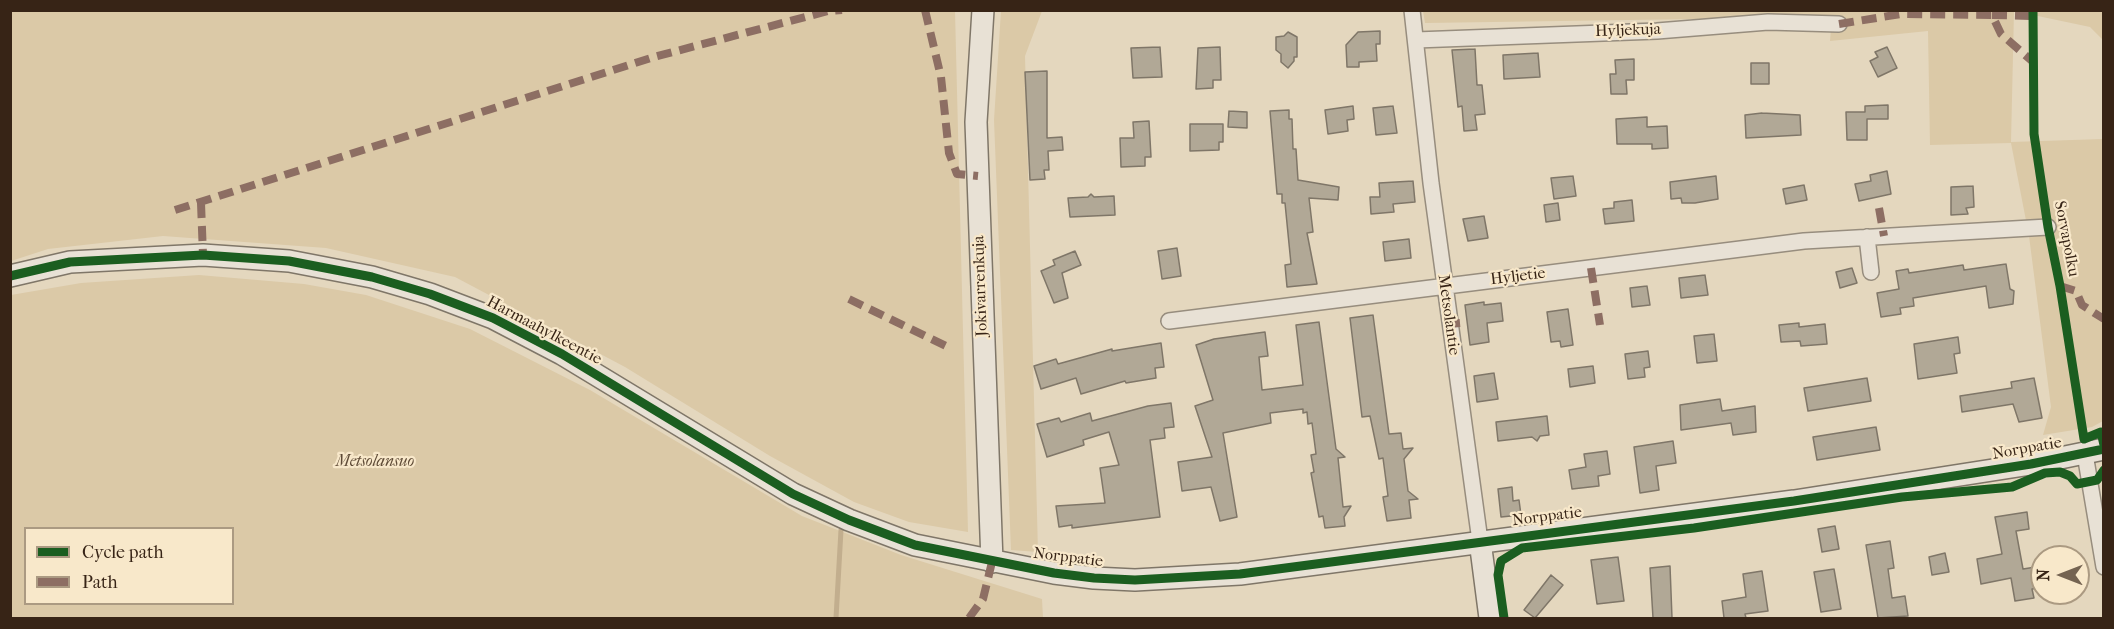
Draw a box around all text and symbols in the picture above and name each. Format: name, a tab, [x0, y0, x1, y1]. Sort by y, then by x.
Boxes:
street label: Hyljekuja	[1595, 20, 1661, 42]
street label: Sorvapolku	[2049, 200, 2083, 278]
street label: Jokivarrenkuja	[970, 235, 992, 337]
street label: Hyljetie	[1489, 264, 1547, 290]
street label: Metsolantie	[1433, 273, 1463, 357]
street label: Harmaahylkeentie	[483, 293, 605, 369]
street label: Norppatie	[1991, 433, 2063, 465]
park label: Metsolansuo	[336, 452, 414, 472]
street label: Norppatie	[1511, 503, 1583, 531]
legend	[24, 527, 234, 605]
text: Cycle path	[82, 542, 163, 563]
street label: Norppatie	[1032, 544, 1104, 572]
north arrow	[2030, 545, 2090, 605]
text: N	[2034, 569, 2053, 581]
text: Path	[82, 572, 118, 593]

